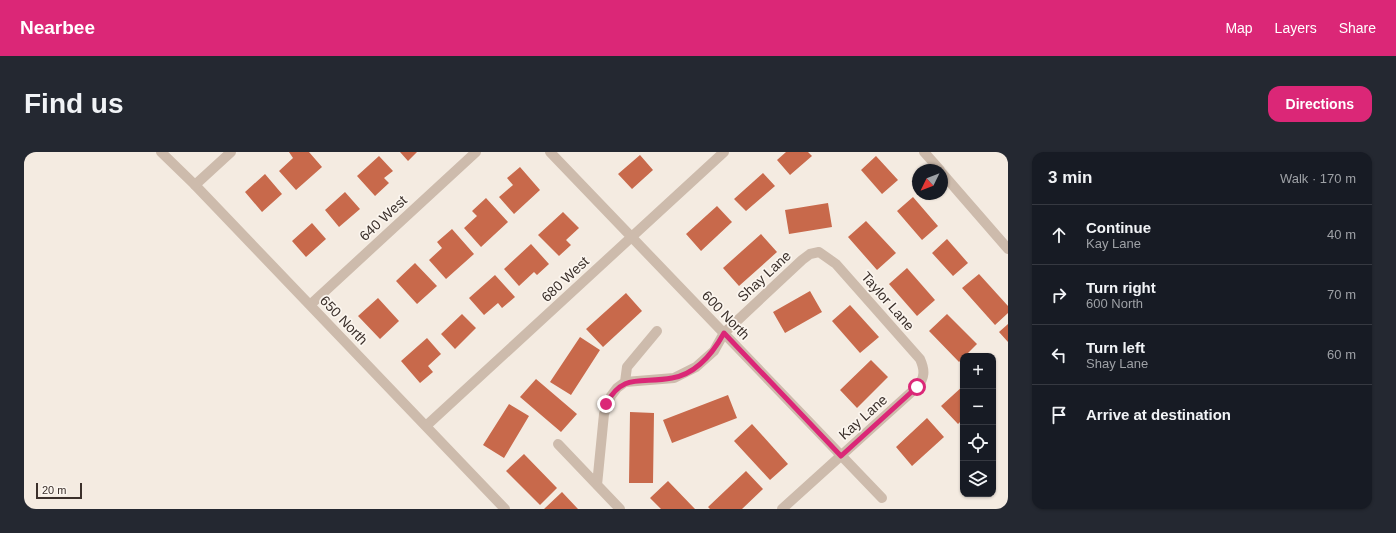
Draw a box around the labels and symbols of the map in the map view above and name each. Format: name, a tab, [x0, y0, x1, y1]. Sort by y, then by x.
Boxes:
north arrow	[912, 164, 948, 200]
street label: 640 West	[356, 192, 410, 244]
street label: Shay Lane	[734, 247, 794, 305]
street label: 680 West	[538, 253, 592, 305]
street label: Taylor Lane	[858, 268, 918, 334]
street label: 600 North	[699, 287, 753, 343]
street label: 650 North	[317, 292, 371, 348]
route start	[908, 378, 926, 396]
street label: Kay Lane	[836, 391, 890, 443]
route end	[597, 395, 615, 413]
scale bar	[36, 481, 82, 500]

